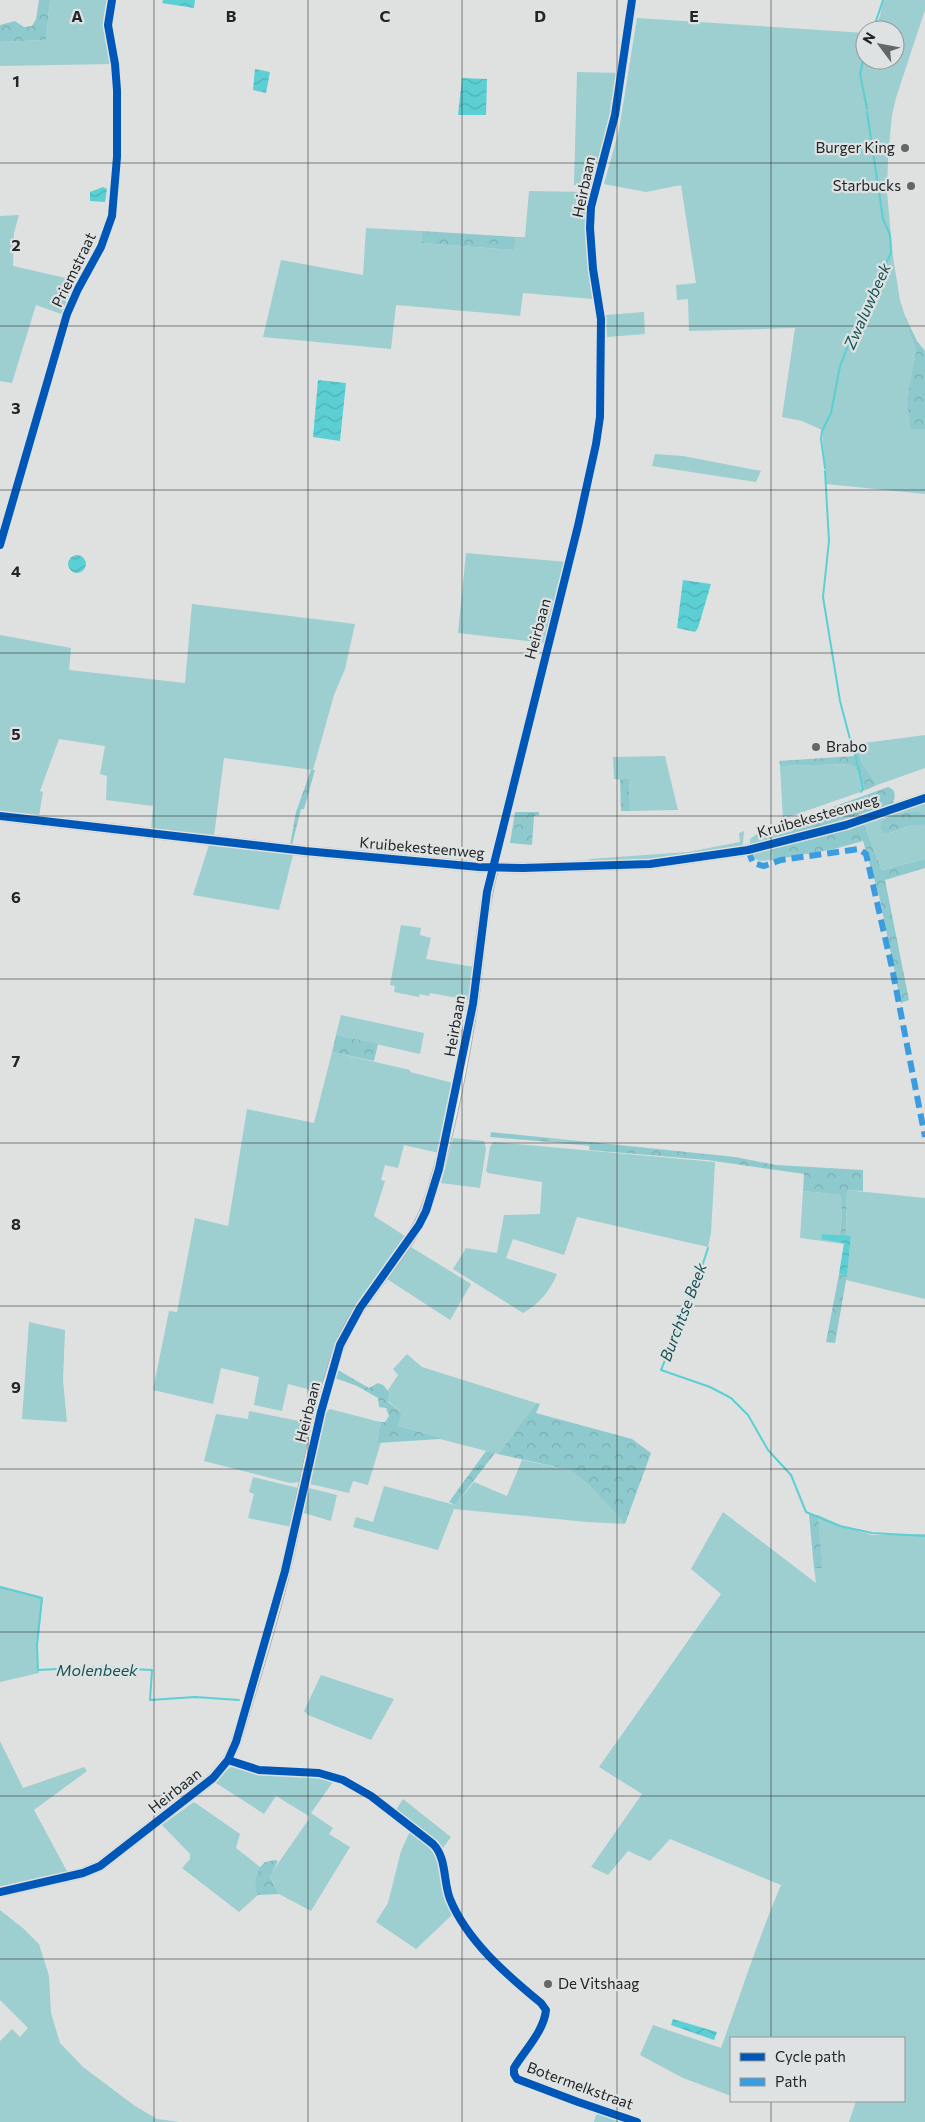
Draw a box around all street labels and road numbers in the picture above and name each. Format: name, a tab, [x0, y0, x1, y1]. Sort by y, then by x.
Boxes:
street label: Heirbaan	[568, 155, 598, 219]
street label: Priemstraat	[47, 229, 99, 310]
street label: Heirbaan	[520, 596, 554, 661]
street label: Kruibekesteenweg	[755, 789, 881, 841]
street label: Kruibekesteenweg	[359, 833, 485, 861]
street label: Heirbaan	[440, 994, 468, 1058]
street label: Heirbaan	[291, 1379, 323, 1444]
street label: Heirbaan	[144, 1764, 204, 1816]
street label: Botermelkstraat	[525, 2057, 636, 2113]

